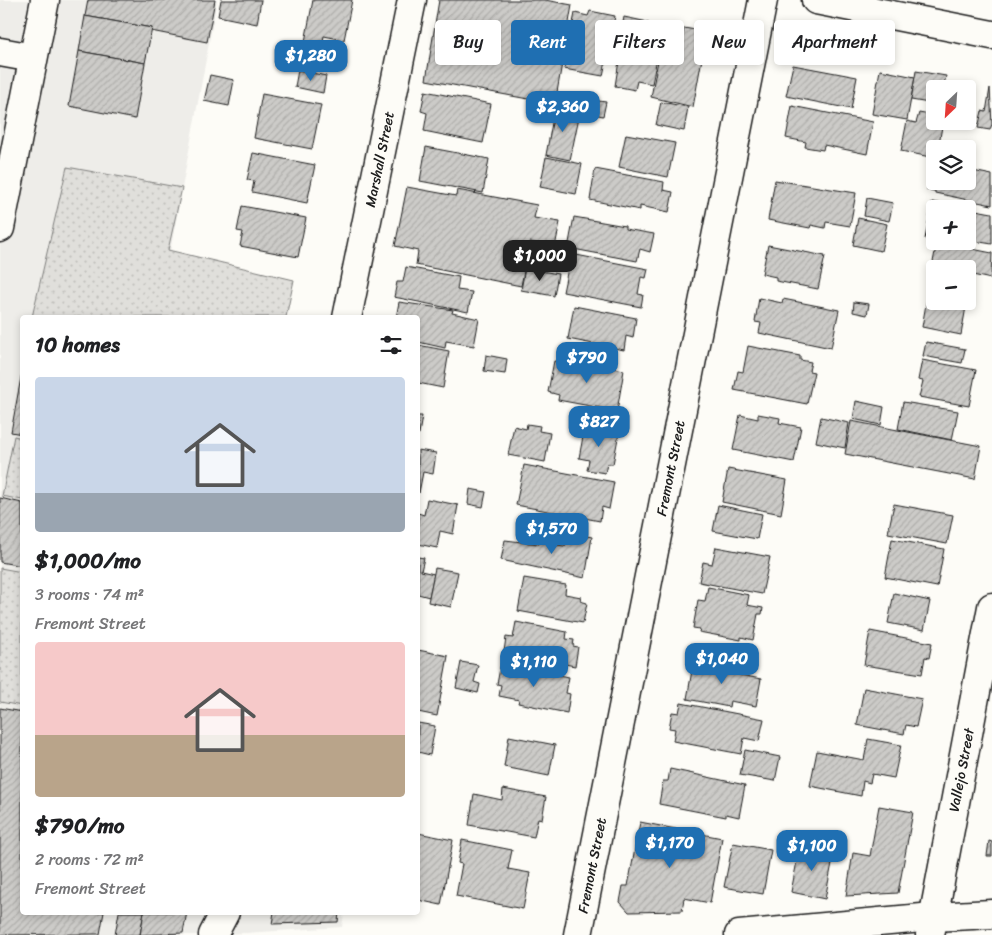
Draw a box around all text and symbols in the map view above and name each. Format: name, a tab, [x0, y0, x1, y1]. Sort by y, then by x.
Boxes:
chip: Buy	[435, 20, 501, 65]
chip: Rent	[511, 20, 585, 65]
chip: Filters	[595, 20, 684, 65]
chip: New	[694, 20, 764, 65]
chip: Apartment	[774, 20, 895, 65]
pin: $1,280	[270, 39, 352, 82]
text: $1,280	[286, 41, 336, 70]
north arrow	[926, 80, 976, 130]
map controls	[926, 80, 976, 310]
pin: $2,360	[522, 90, 604, 133]
text: $2,360	[537, 92, 589, 121]
street label: Marshall Street	[357, 109, 401, 210]
button: layers	[926, 140, 976, 190]
button: +	[926, 200, 976, 250]
pin: $1,000	[499, 240, 581, 282]
text: $1,000	[514, 241, 566, 270]
button: −	[926, 260, 976, 310]
text: 10 homes	[35, 326, 120, 364]
icon: filters	[377, 331, 405, 359]
pin: $790	[557, 342, 617, 384]
text: $790	[567, 343, 607, 372]
pin: $827	[569, 406, 629, 448]
text: $827	[580, 407, 618, 436]
icon: home	[175, 410, 265, 500]
street label: Fremont Street	[649, 418, 692, 518]
pin: $1,570	[511, 512, 593, 555]
text: $1,570	[527, 514, 577, 543]
text: $1,000/mo	[35, 542, 141, 580]
text: 3 rooms · 74 m²	[35, 580, 144, 609]
text: Fremont Street	[35, 609, 146, 638]
pin: $1,040	[681, 642, 763, 685]
text: $1,040	[696, 644, 748, 673]
pin: $1,110	[493, 646, 575, 688]
text: $1,110	[511, 647, 557, 676]
icon: home	[175, 675, 265, 765]
street label: Vallejo Street	[941, 725, 982, 814]
text: $790/mo	[35, 807, 125, 845]
street label: Fremont Street	[570, 815, 613, 915]
pin: $1,170	[629, 826, 711, 869]
text: $1,170	[646, 828, 694, 857]
pin: $1,100	[771, 830, 853, 872]
text: $1,100	[787, 831, 837, 860]
text: 2 rooms · 72 m²	[35, 845, 144, 874]
text: Fremont Street	[35, 874, 146, 903]

